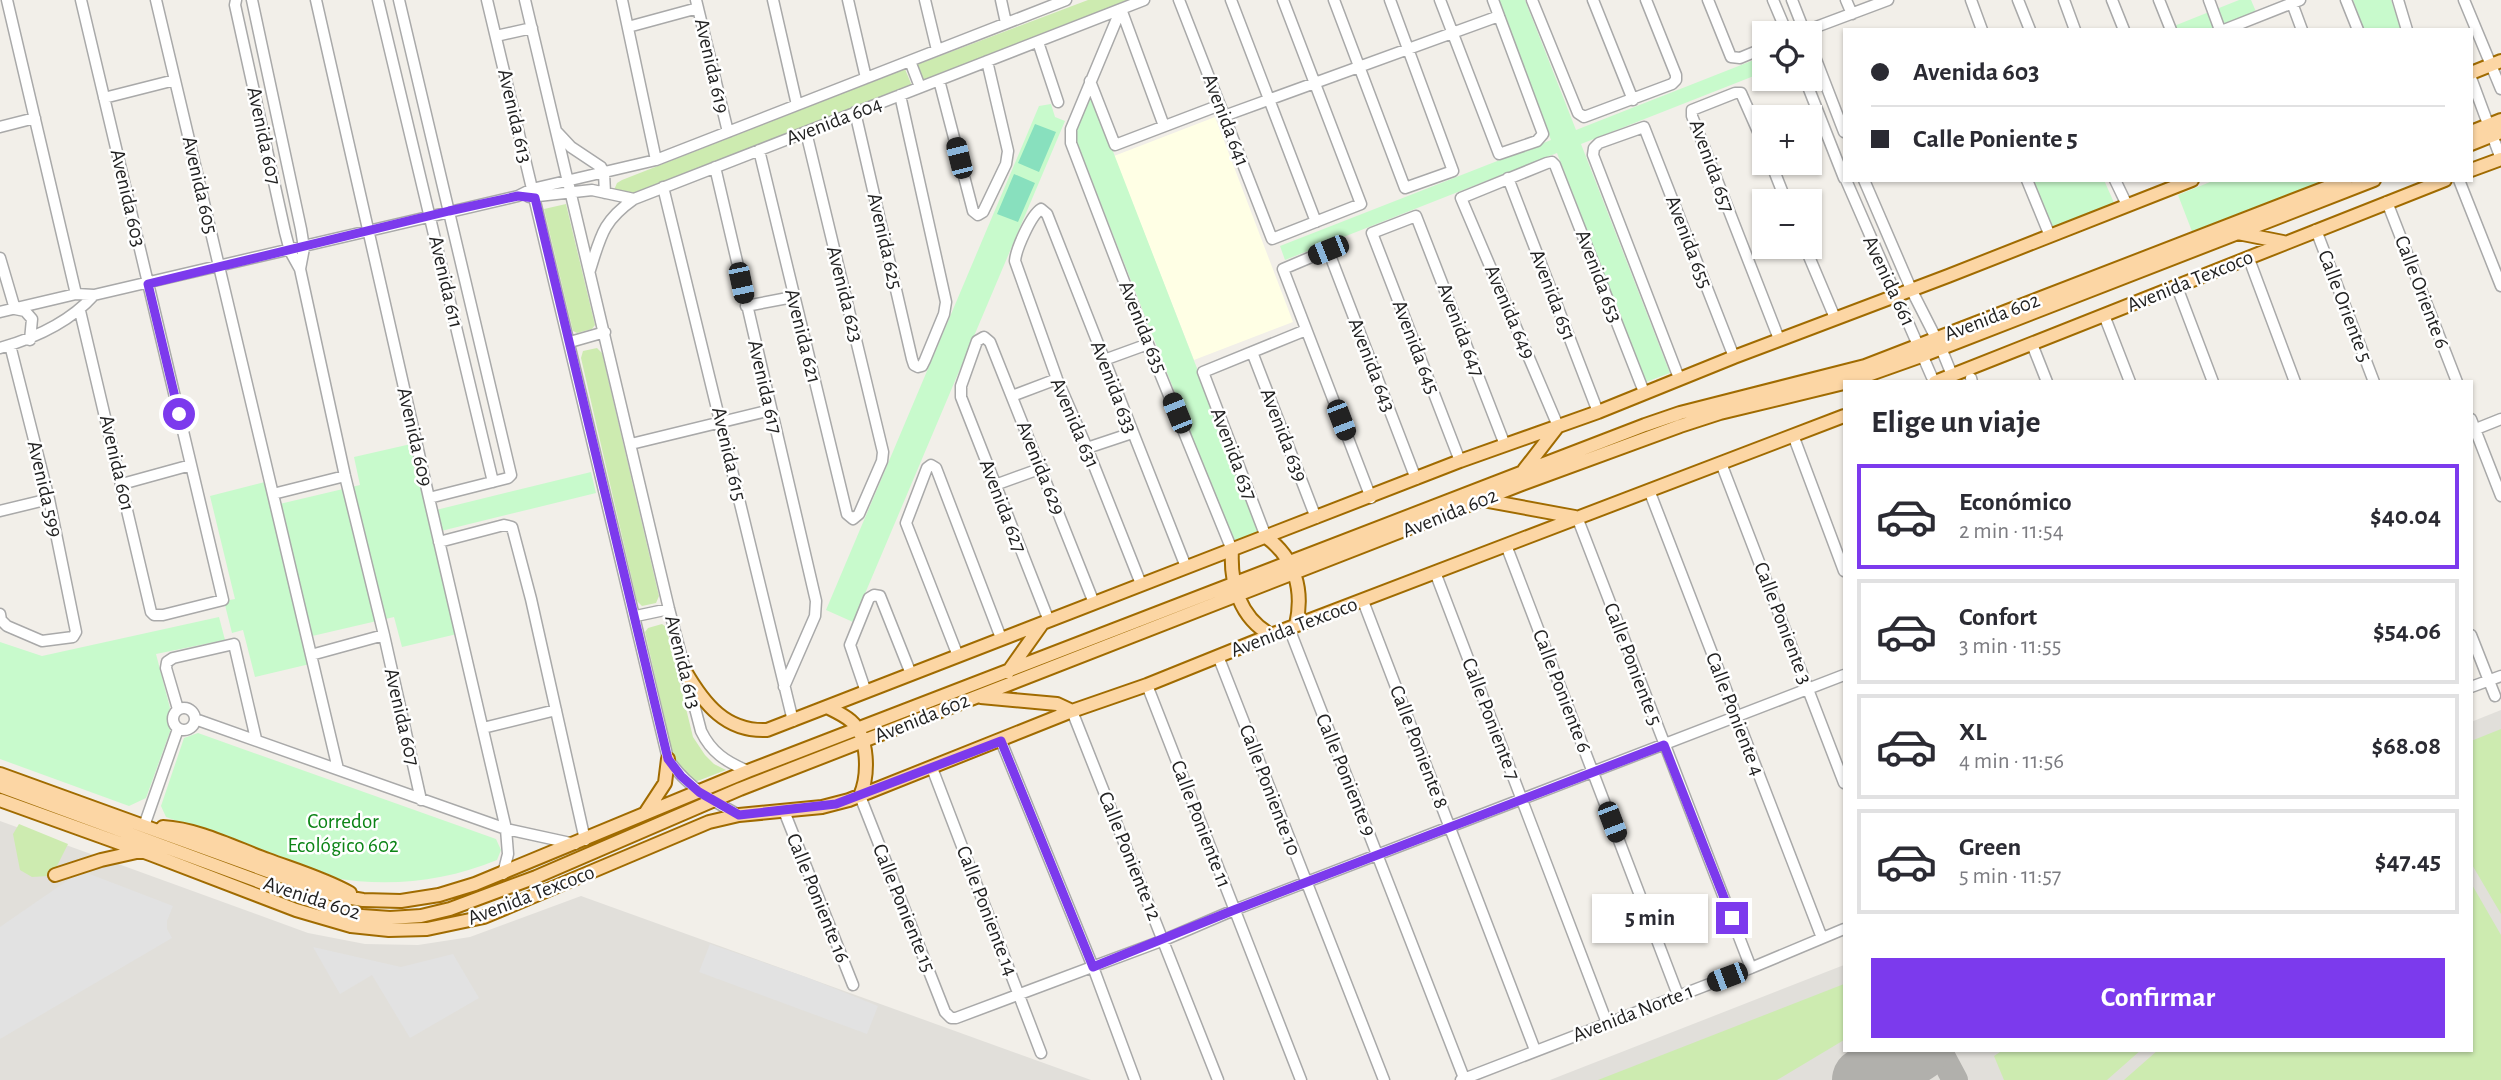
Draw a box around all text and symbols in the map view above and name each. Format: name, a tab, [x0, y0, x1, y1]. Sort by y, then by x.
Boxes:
street label: Avenida 619	[691, 16, 733, 116]
map controls	[1752, 21, 1822, 259]
button: locate	[1752, 21, 1822, 91]
text: Avenida 603	[1913, 59, 2039, 85]
street label: Avenida 613	[494, 67, 536, 165]
street label: Avenida 641	[1199, 71, 1253, 169]
street label: Avenida 607	[243, 85, 285, 187]
street label: Avenida 604	[783, 93, 885, 149]
button: +	[1752, 105, 1822, 175]
street label: Avenida 657	[1685, 117, 1739, 216]
text: Calle Poniente 5	[1913, 126, 2078, 152]
street label: Avenida 605	[179, 134, 221, 236]
car	[944, 135, 975, 181]
street label: Avenida 603	[107, 147, 149, 249]
button: −	[1752, 189, 1822, 259]
street label: Avenida 625	[864, 191, 906, 291]
street label: Avenida 655	[1662, 193, 1716, 291]
street label: Avenida 653	[1572, 227, 1626, 325]
car	[1305, 232, 1352, 268]
street label: Avenida 661	[1859, 233, 1919, 329]
street label: Calle Oriente 6	[2391, 233, 2453, 351]
street label: Avenida 611	[425, 234, 467, 330]
street label: Avenida 623	[823, 244, 867, 344]
street label: Avenida 651	[1526, 246, 1580, 344]
street label: Avenida Texcoco	[2124, 246, 2256, 316]
street label: Calle Oriente 5	[2314, 247, 2376, 365]
car	[727, 260, 756, 306]
street label: Avenida 649	[1481, 262, 1539, 362]
street label: Avenida 635	[1115, 278, 1171, 376]
street label: Avenida 647	[1434, 280, 1489, 380]
street label: Avenida 621	[781, 287, 825, 385]
street label: Avenida 602	[1941, 289, 2043, 345]
street label: Avenida 645	[1389, 297, 1443, 397]
street label: Avenida 643	[1345, 315, 1399, 415]
street label: Avenida 617	[744, 338, 786, 436]
street label: Avenida 633	[1087, 338, 1141, 436]
street label: Avenida 631	[1047, 375, 1103, 471]
street label: Avenida 639	[1257, 385, 1311, 485]
street label: Avenida 609	[393, 386, 437, 488]
car	[1160, 390, 1195, 436]
car	[1324, 397, 1359, 443]
route start	[163, 398, 195, 430]
street label: Avenida 615	[708, 405, 750, 503]
street label: Avenida 637	[1207, 405, 1261, 503]
text: Elige un viaje	[1871, 406, 2041, 438]
street label: Avenida 601	[96, 413, 138, 513]
street label: Avenida 629	[1013, 418, 1069, 518]
street label: Avenida 599	[24, 439, 66, 539]
street label: Avenida 627	[976, 456, 1030, 556]
street label: Avenida 602	[1399, 484, 1501, 542]
icon: car	[1875, 485, 1938, 548]
text: Económico	[1959, 489, 2072, 515]
text: $40.04	[2370, 503, 2441, 529]
text: 2 min · 11:54	[1959, 520, 2064, 543]
street label: Calle Poniente 3	[1750, 559, 1816, 687]
street label: Avenida Texcoco	[1228, 593, 1360, 661]
street label: Calle Poniente 5	[1600, 600, 1666, 728]
icon: car	[1875, 600, 1938, 663]
text: Confort	[1959, 604, 2037, 630]
street label: Avenida 613	[661, 613, 705, 711]
text: $54.06	[2373, 618, 2441, 644]
street label: Calle Poniente 6	[1529, 626, 1595, 756]
text: 3 min · 11:55	[1959, 635, 2061, 658]
street label: Calle Poniente 4	[1702, 649, 1768, 779]
street label: Calle Poniente 7	[1458, 655, 1524, 783]
street label: Avenida 607	[381, 666, 423, 768]
street label: Calle Poniente 8	[1386, 682, 1452, 812]
street label: Avenida 602	[871, 689, 973, 747]
street label: Calle Poniente 9	[1312, 711, 1380, 839]
icon: car	[1875, 715, 1938, 778]
text: XL	[1959, 719, 1986, 745]
street label: Calle Poniente 10	[1235, 722, 1305, 858]
text: $68.08	[2372, 733, 2441, 759]
text: 4 min · 11:56	[1959, 750, 2064, 773]
street label: Calle Poniente 11	[1167, 757, 1235, 891]
street label: Calle Poniente 12	[1095, 789, 1165, 923]
car	[1595, 799, 1630, 845]
park label: Corredor Ecológico 602	[287, 811, 399, 856]
street label: Calle Poniente 16	[783, 830, 853, 966]
icon: car	[1875, 830, 1938, 893]
text: Green	[1959, 834, 2021, 860]
street label: Calle Poniente 15	[869, 841, 939, 975]
street label: Calle Poniente 14	[953, 843, 1021, 979]
text: $47.45	[2375, 848, 2441, 874]
street label: Avenida Texcoco	[465, 861, 597, 929]
text: 5 min · 11:57	[1959, 865, 2061, 888]
street label: Avenida 602	[261, 872, 363, 924]
callout: 5 min	[1592, 894, 1708, 942]
route end	[1716, 902, 1748, 934]
text: 5 min	[1625, 907, 1675, 930]
button: Confirmar	[1871, 958, 2445, 1038]
car	[1704, 960, 1751, 994]
street label: Avenida Norte 1	[1570, 980, 1696, 1046]

